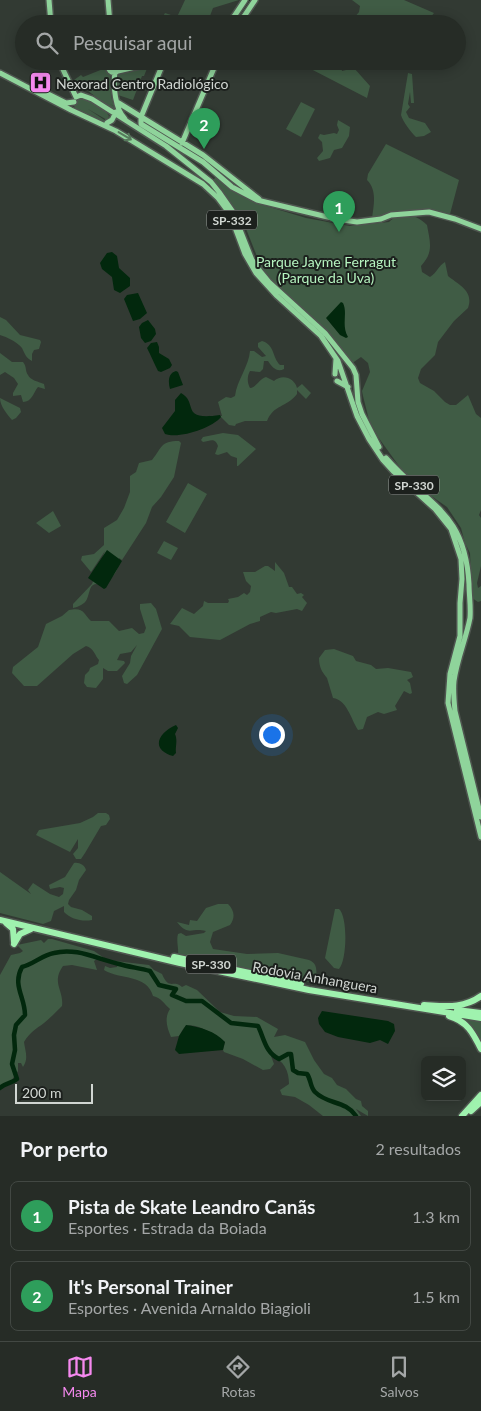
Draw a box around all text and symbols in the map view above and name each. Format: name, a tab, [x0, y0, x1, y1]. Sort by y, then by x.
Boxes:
search box	[15, 15, 466, 70]
icon: search	[33, 29, 61, 57]
text: Pesquisar aqui	[73, 31, 192, 54]
hospital icon: Nexorad Centro Radiológico	[28, 71, 52, 95]
place label: Nexorad Centro Radiológico	[56, 75, 229, 92]
pin: 2	[188, 108, 220, 149]
one-way arrow	[117, 132, 131, 142]
pin: 1	[323, 191, 355, 232]
road number: SP-332	[207, 210, 257, 230]
park label: Parque Jayme Ferragut (Parque da Uva)	[256, 253, 396, 286]
road number: SP-330	[389, 476, 439, 494]
your location	[259, 722, 285, 748]
road number: SP-330	[186, 954, 236, 974]
street label: Rodovia Anhanguera	[251, 958, 379, 996]
map controls	[421, 1056, 466, 1101]
button: layers	[421, 1056, 466, 1101]
scale bar	[15, 1081, 92, 1104]
text: 200 m	[22, 1084, 61, 1101]
text: Por perto	[20, 1136, 108, 1161]
text: 2 resultados	[375, 1139, 461, 1158]
text: Pista de Skate Leandro Canãs	[68, 1195, 315, 1218]
text: 1	[32, 1207, 42, 1226]
text: 1.3 km	[412, 1207, 460, 1226]
text: Esportes · Estrada da Boiada	[68, 1218, 267, 1237]
text: It's Personal Trainer	[68, 1275, 233, 1298]
text: 2	[32, 1287, 42, 1306]
text: 1.5 km	[412, 1287, 460, 1306]
text: Esportes · Avenida Arnaldo Biagioli	[68, 1298, 311, 1317]
tab: Mapa	[62, 1353, 97, 1400]
tab: Rotas	[221, 1353, 255, 1400]
tab: Salvos	[380, 1353, 419, 1400]

